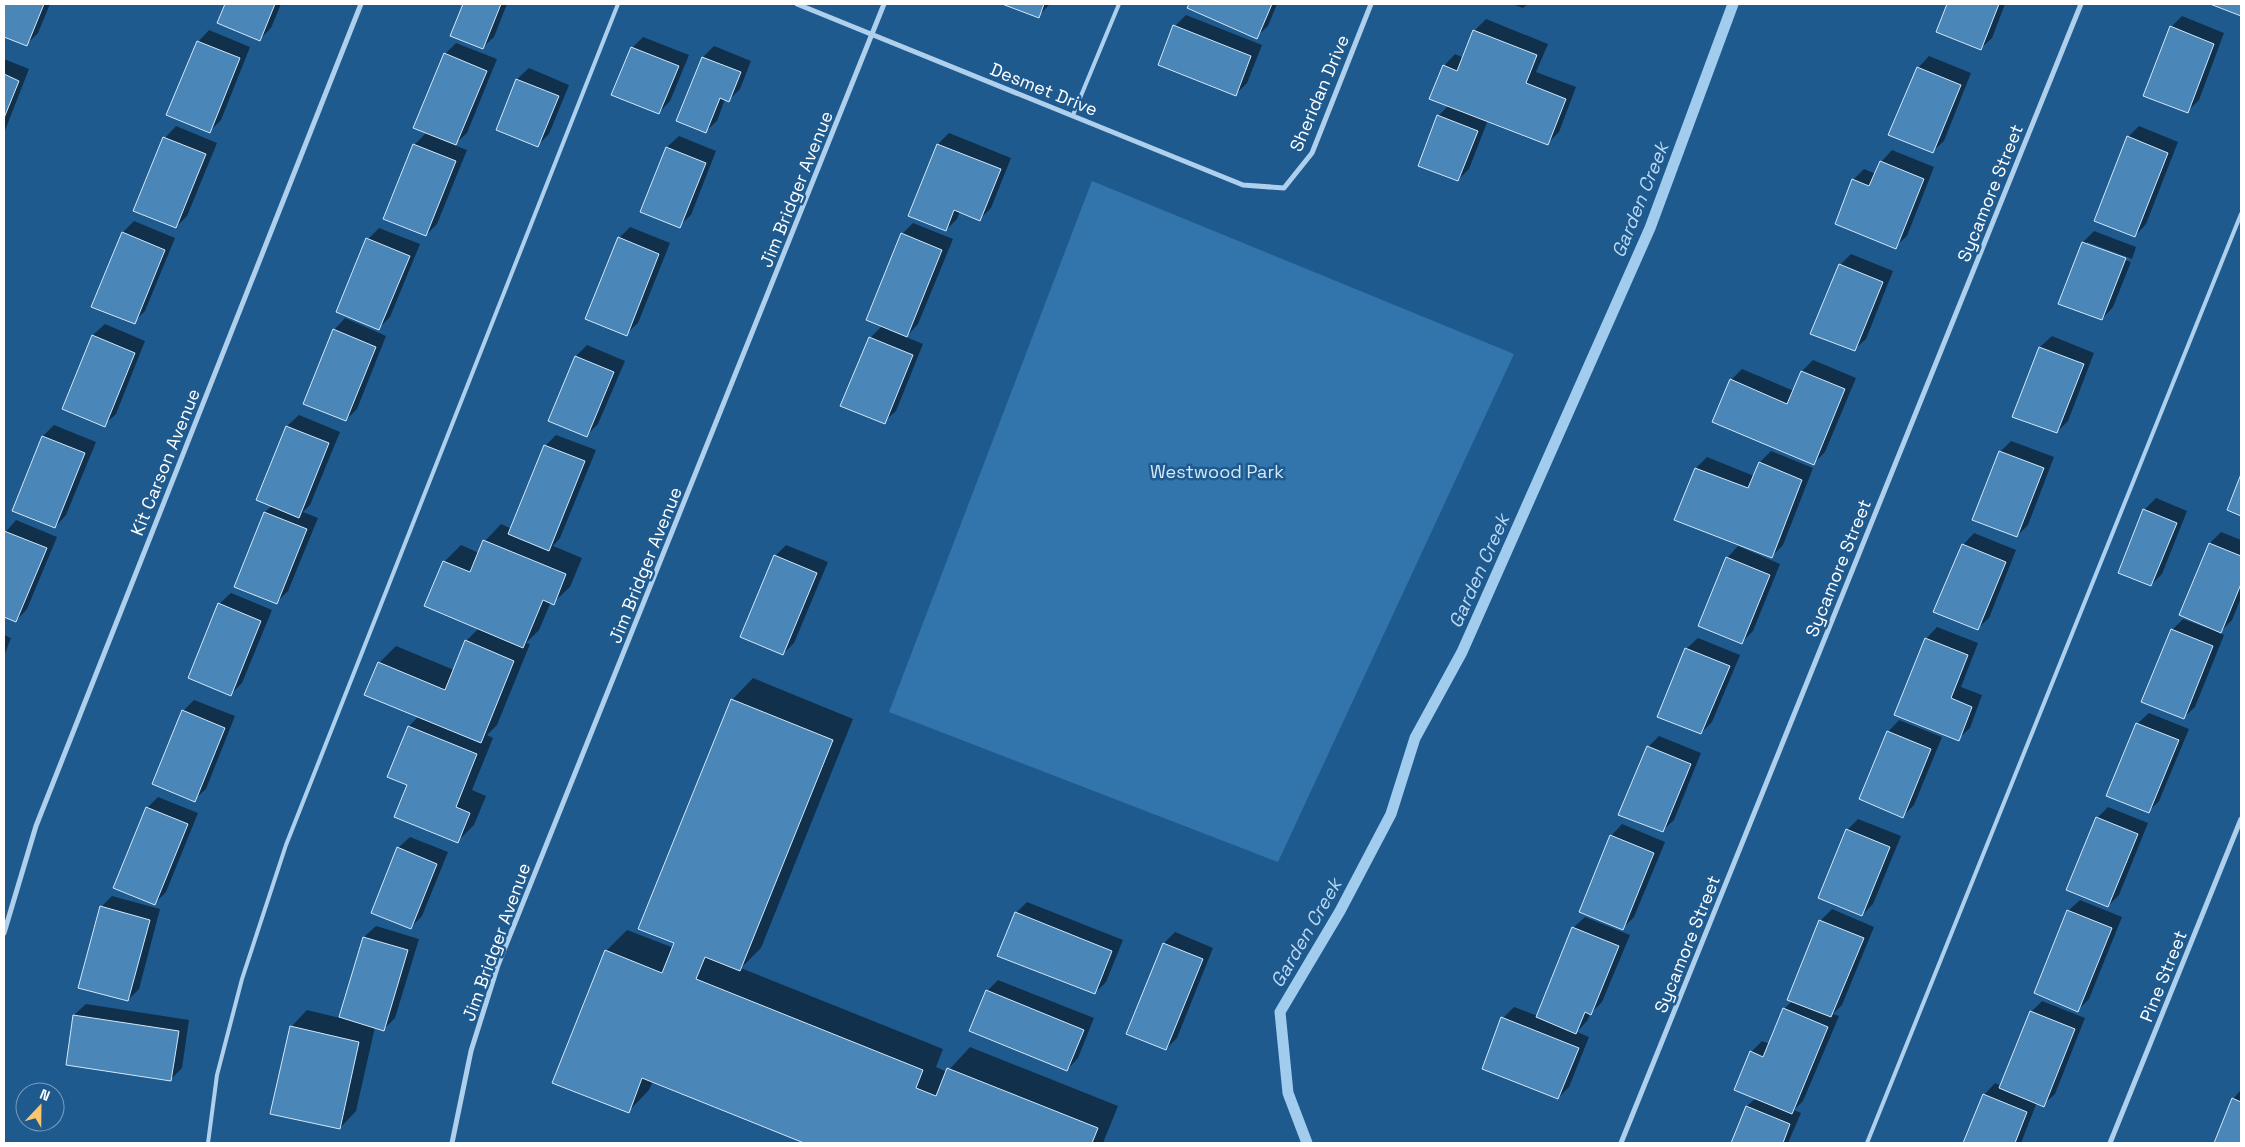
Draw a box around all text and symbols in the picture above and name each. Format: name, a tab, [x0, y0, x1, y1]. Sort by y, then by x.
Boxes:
street label: Sheridan Drive	[1284, 31, 1354, 155]
street label: Desmet Drive	[987, 57, 1101, 121]
street label: Jim Bridger Avenue	[754, 107, 838, 271]
street label: Sycamore Street	[1952, 121, 2028, 265]
water label: Garden Creek	[1606, 136, 1675, 261]
street label: Kit Carson Avenue	[125, 385, 205, 539]
park label: Westwood Park	[1150, 460, 1284, 483]
street label: Jim Bridger Avenue	[603, 483, 687, 647]
street label: Sycamore Street	[1800, 496, 1876, 640]
water label: Garden Creek	[1443, 508, 1516, 632]
street label: Jim Bridger Avenue	[457, 860, 535, 1024]
water label: Garden Creek	[1265, 872, 1349, 992]
street label: Sycamore Street	[1649, 872, 1725, 1016]
street label: Pine Street	[2134, 927, 2192, 1025]
north arrow	[15, 1082, 65, 1132]
text: N	[37, 1085, 53, 1105]

